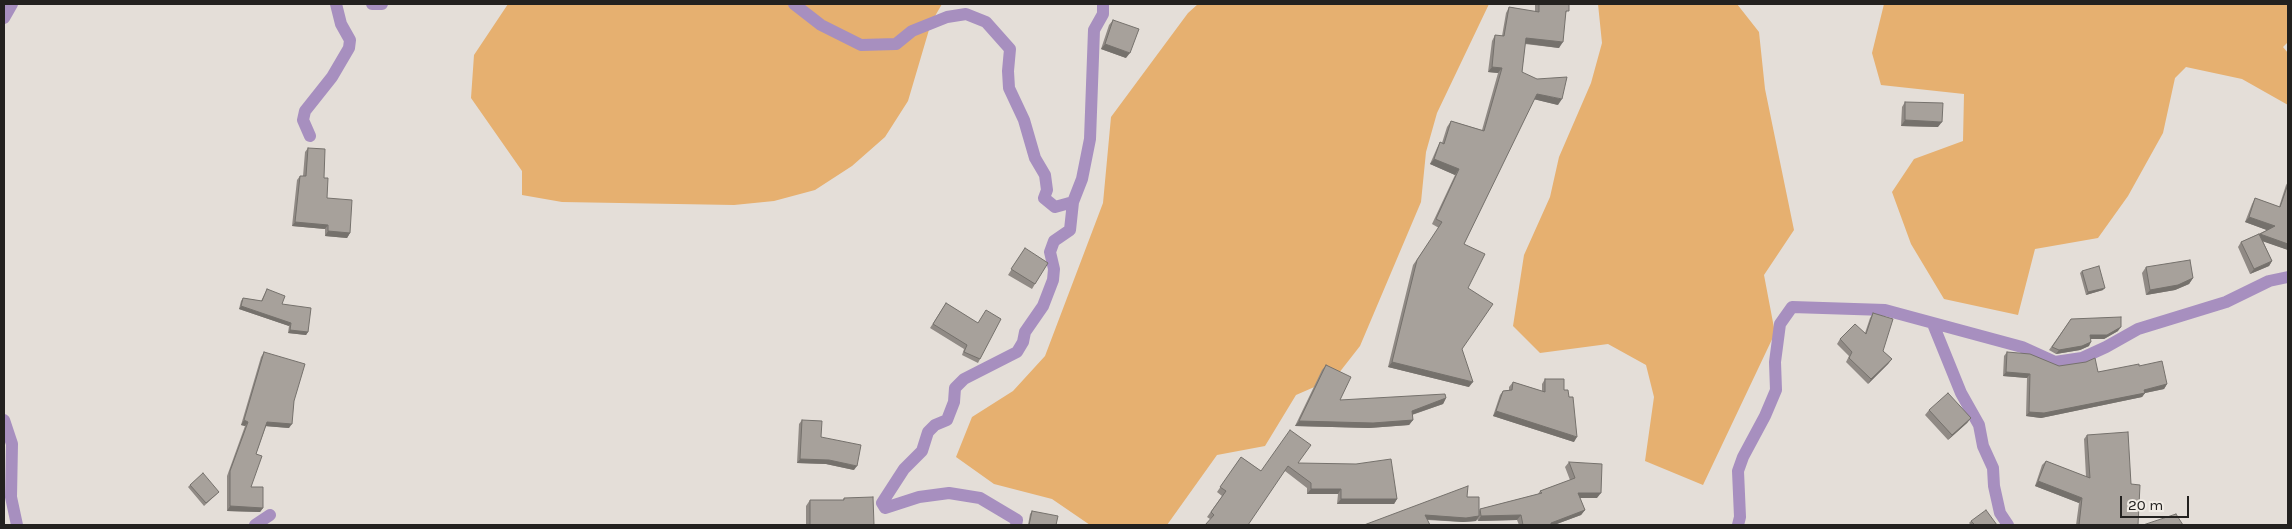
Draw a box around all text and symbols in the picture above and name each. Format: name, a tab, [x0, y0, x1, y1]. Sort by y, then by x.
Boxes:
scale bar	[2122, 486, 2191, 518]
text: 20 m	[2128, 496, 2163, 514]

